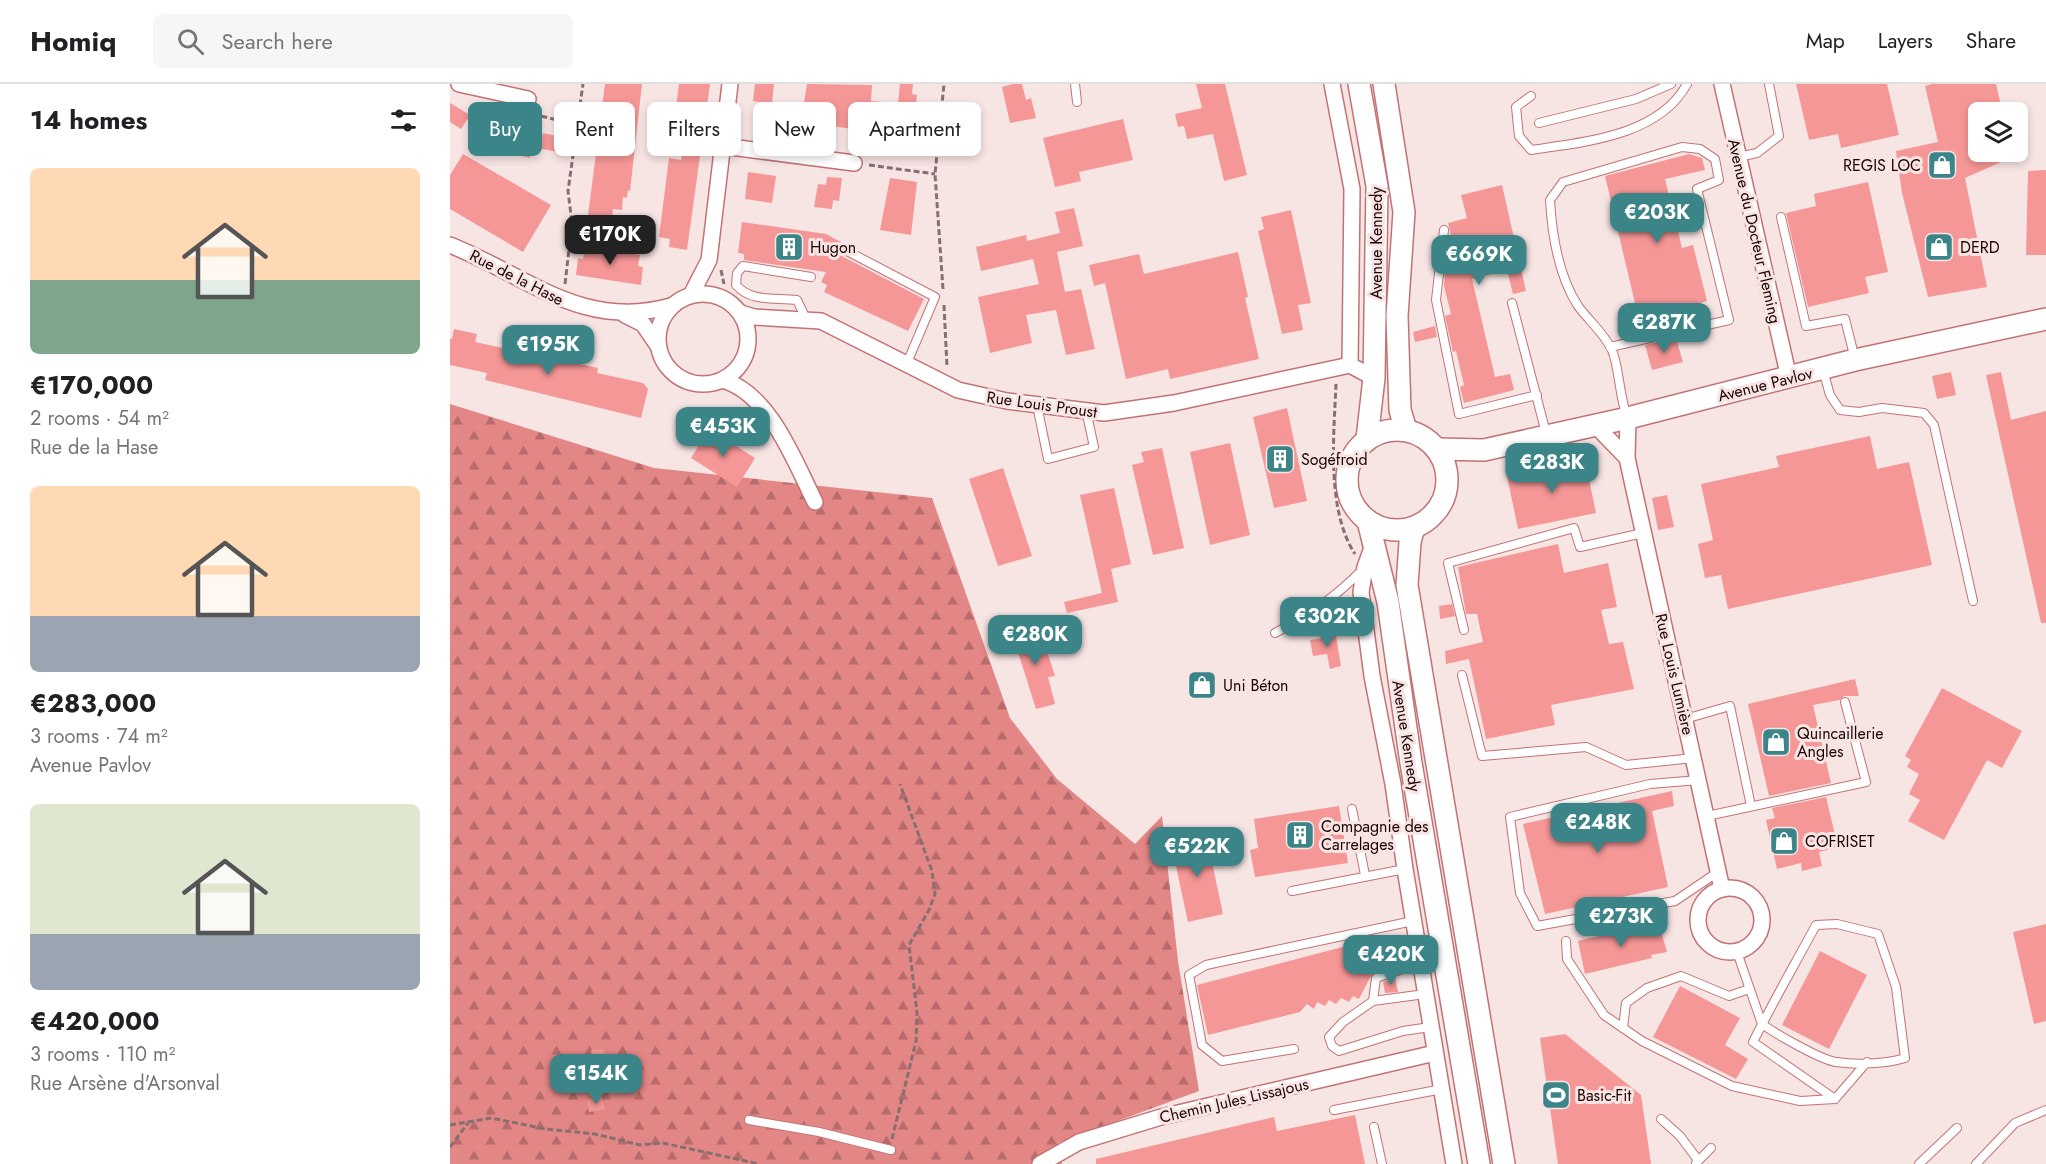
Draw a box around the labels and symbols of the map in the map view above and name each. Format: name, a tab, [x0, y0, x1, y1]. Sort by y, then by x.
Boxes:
street label: Avenue du Docteur Fleming	[1722, 136, 1787, 326]
shop icon: REGIS LOC	[1926, 149, 1958, 181]
place label: REGIS LOC	[1843, 154, 1921, 177]
street label: Avenue Kennedy	[1365, 186, 1388, 299]
pin: €203K	[1615, 193, 1699, 244]
pin: €170K	[568, 215, 652, 266]
building icon: Hugon	[773, 231, 805, 263]
shop icon: DERD	[1923, 231, 1955, 263]
pin: €669K	[1437, 235, 1521, 286]
place label: Hugon	[810, 236, 856, 259]
place label: DERD	[1960, 236, 2000, 259]
street label: Rue de la Hase	[466, 244, 568, 311]
pin: €287K	[1622, 303, 1706, 354]
pin: €195K	[506, 325, 590, 376]
street label: Avenue Pavlov	[1715, 361, 1816, 407]
street label: Rue Louis Proust	[985, 385, 1099, 424]
pin: €453K	[681, 407, 765, 458]
building icon: Sogéfroid	[1264, 443, 1296, 475]
pin: €283K	[1510, 443, 1594, 494]
place label: Sogéfroid	[1301, 448, 1368, 471]
pin: €302K	[1285, 597, 1369, 648]
street label: Rue Louis Lumière	[1649, 611, 1700, 737]
pin: €280K	[993, 615, 1077, 666]
shop icon: Uni Béton	[1186, 669, 1218, 701]
place label: Uni Béton	[1223, 674, 1289, 697]
street label: Avenue Kennedy	[1386, 679, 1427, 794]
place label: Quincaillerie Angles	[1797, 722, 1884, 763]
shop icon: Quincaillerie Angles	[1760, 726, 1792, 758]
pin: €248K	[1556, 803, 1640, 854]
place label: Compagnie des Carrelages	[1321, 815, 1429, 856]
building icon: Compagnie des Carrelages	[1284, 819, 1316, 851]
shop icon: COFRISET	[1768, 825, 1800, 857]
pin: €522K	[1155, 827, 1239, 878]
place label: COFRISET	[1805, 830, 1875, 853]
pin: €273K	[1579, 897, 1663, 948]
pin: €420K	[1349, 935, 1433, 986]
pin: €154K	[554, 1054, 638, 1105]
street label: Chemin Jules Lissajous	[1157, 1072, 1311, 1129]
sports icon: Basic-Fit	[1540, 1079, 1572, 1111]
place label: Basic-Fit	[1577, 1084, 1631, 1107]

